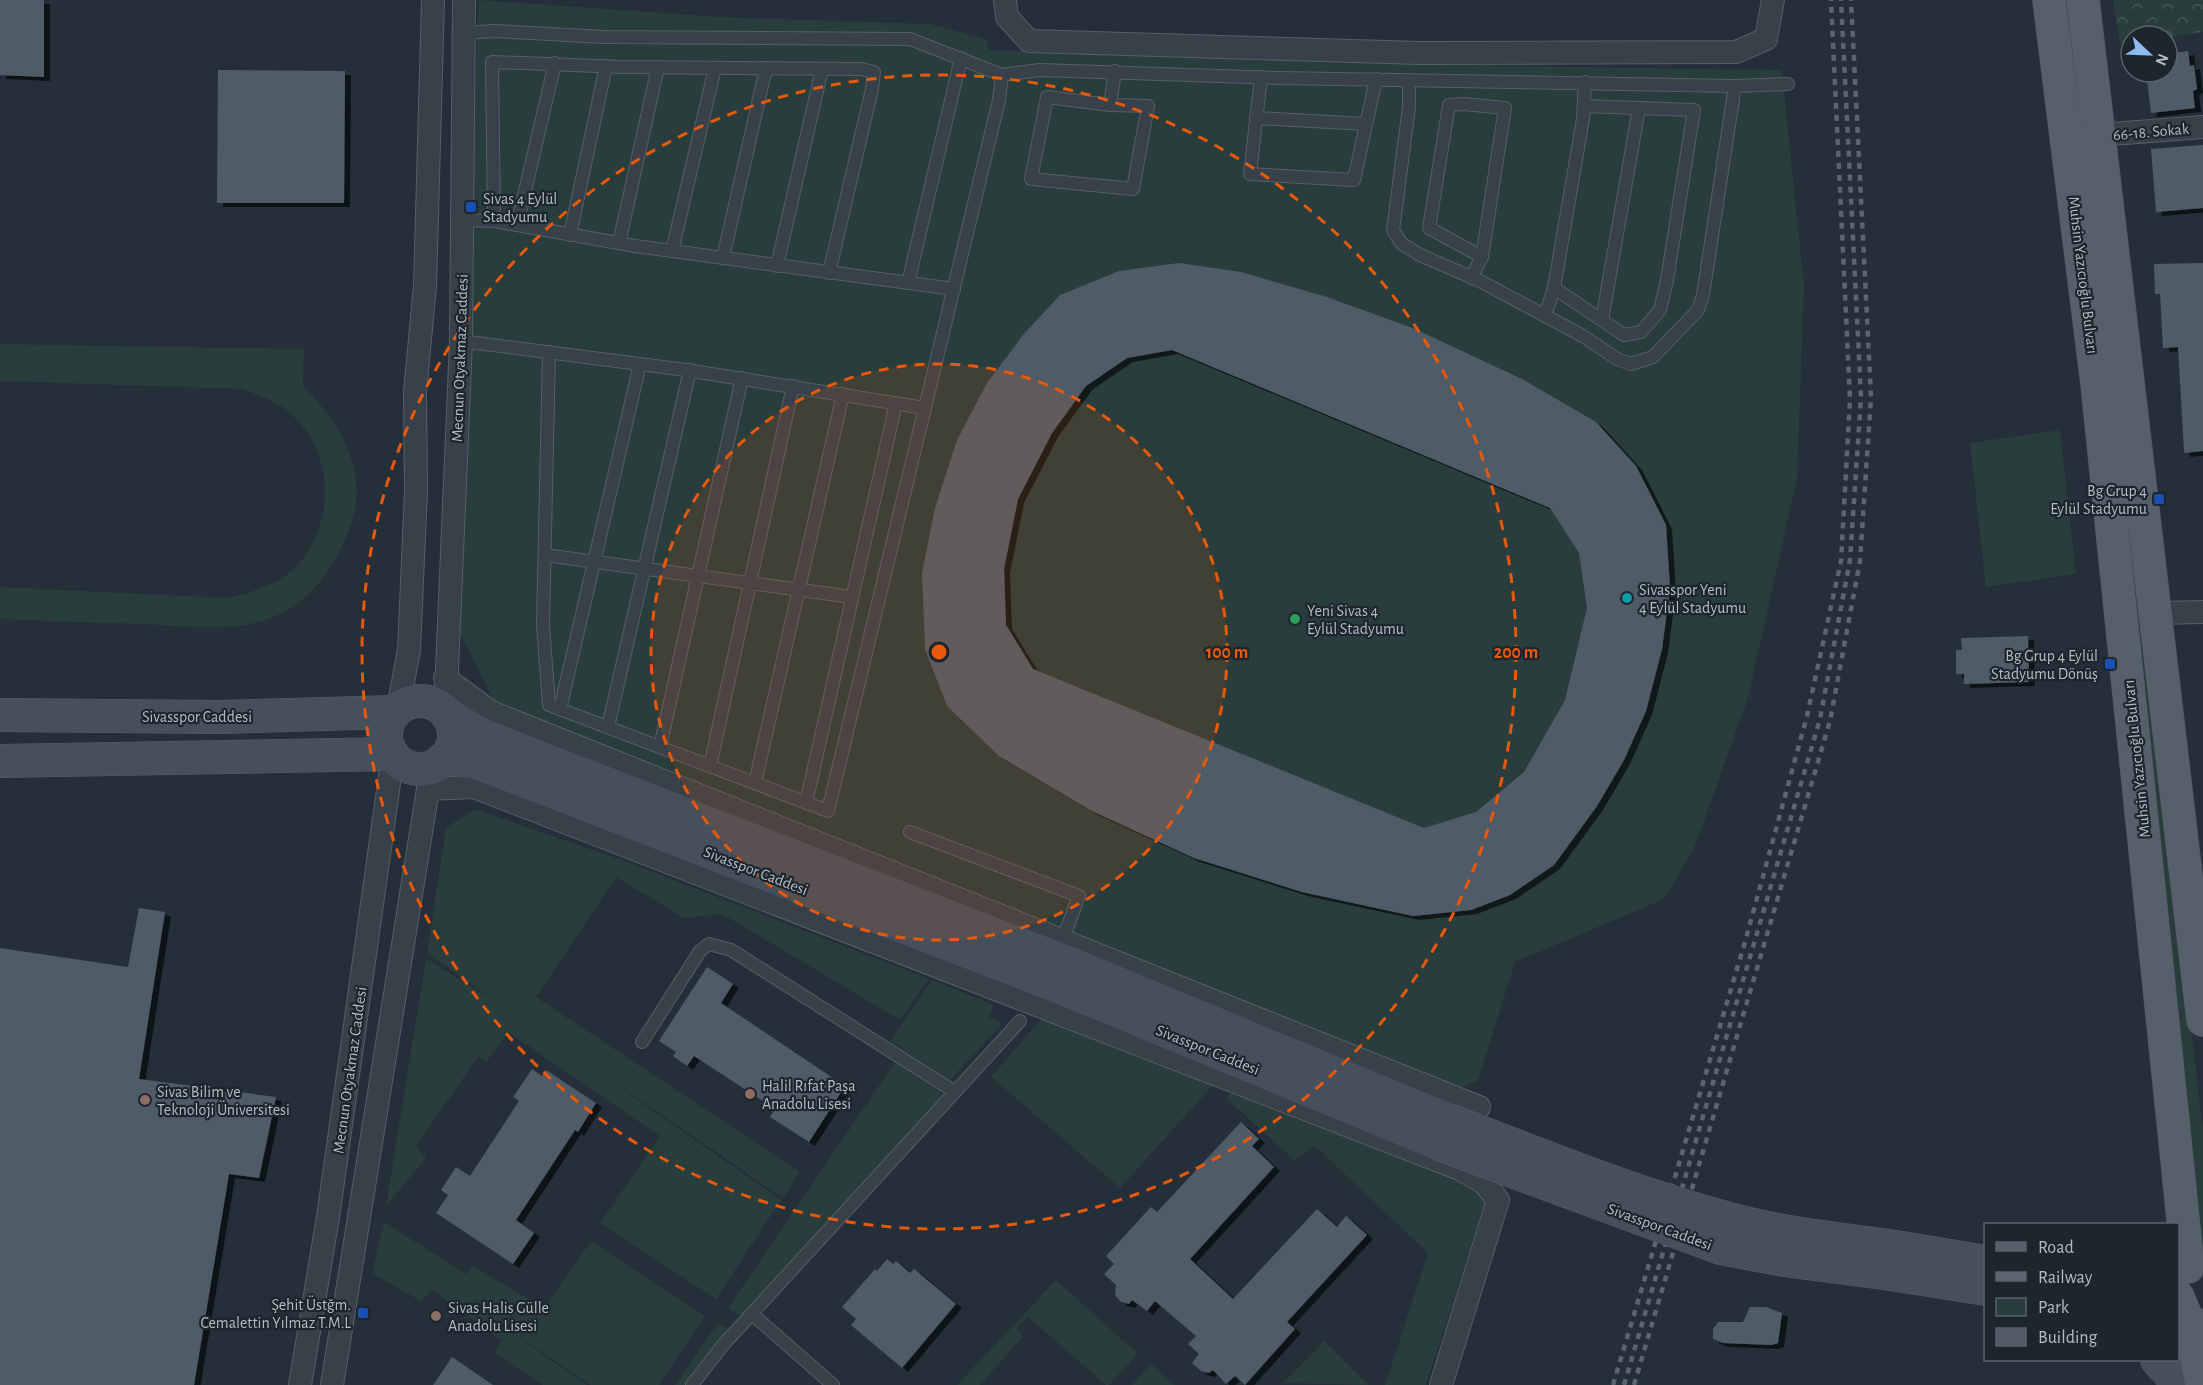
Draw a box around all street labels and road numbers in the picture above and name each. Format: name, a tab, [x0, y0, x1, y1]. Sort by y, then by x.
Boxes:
street label: 66-18. Sokak	[2112, 121, 2190, 143]
street label: Muhsin Yazıcıoğlu Bulvarı	[2065, 195, 2101, 355]
street label: Mecnun Otyakmaz Caddesi	[449, 274, 472, 442]
street label: Muhsin Yazıcıoğlu Bulvarı	[2121, 679, 2153, 839]
street label: Sivasspor Caddesi	[142, 709, 252, 725]
street label: Sivasspor Caddesi	[701, 844, 810, 898]
street label: Mecnun Otyakmaz Caddesi	[330, 986, 371, 1155]
street label: Sivasspor Caddesi	[1154, 1022, 1262, 1078]
street label: Sivasspor Caddesi	[1605, 1201, 1714, 1253]

